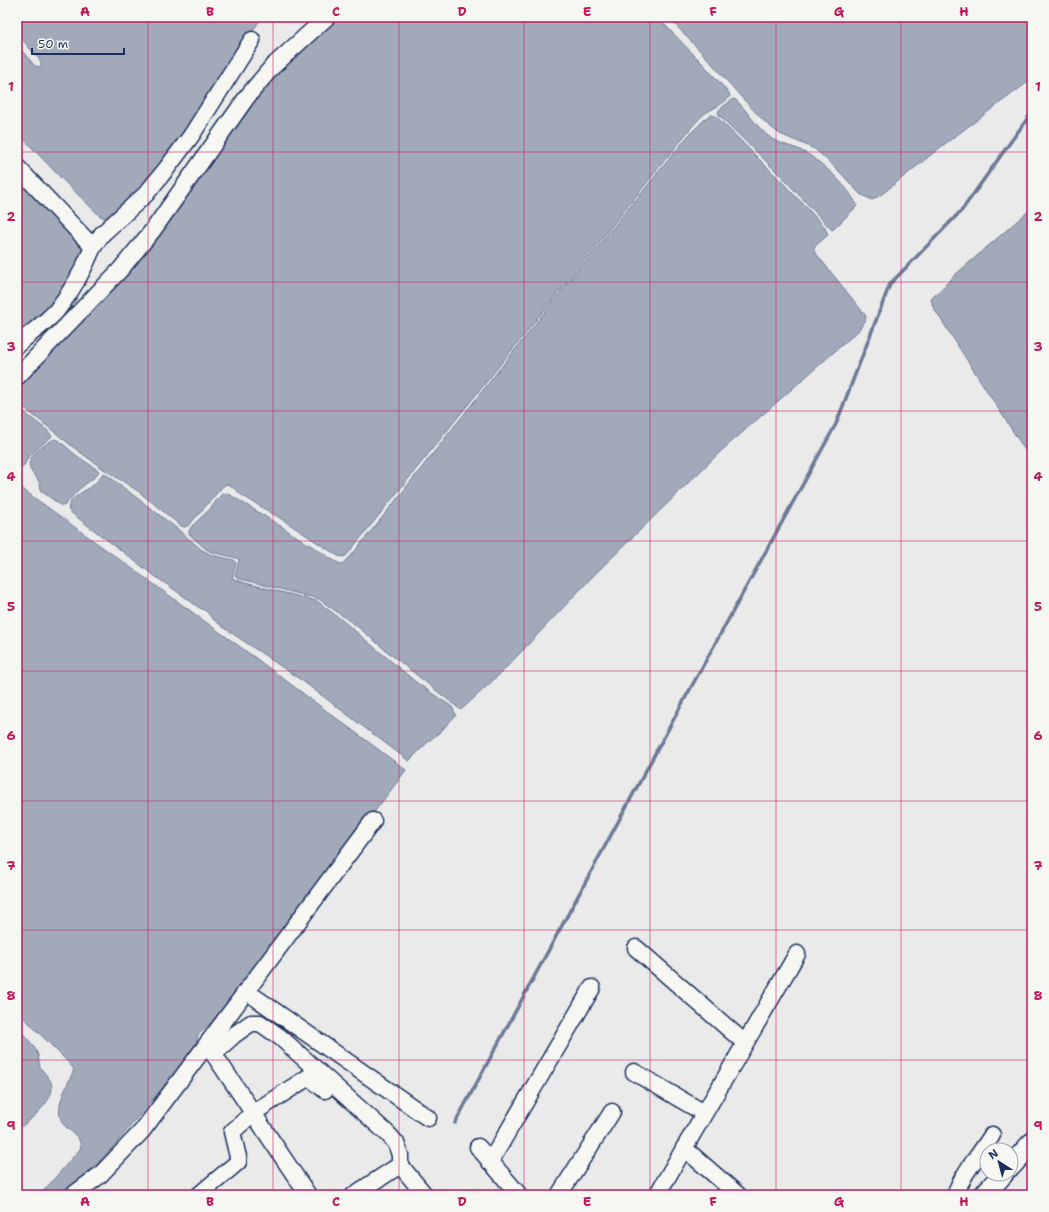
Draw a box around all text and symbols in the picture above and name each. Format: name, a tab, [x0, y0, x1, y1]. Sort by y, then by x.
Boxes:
text: A	[80, 3, 90, 20]
text: B	[206, 3, 214, 20]
text: C	[332, 3, 340, 20]
text: D	[457, 3, 467, 20]
text: E	[583, 3, 592, 20]
text: F	[709, 3, 717, 20]
text: G	[834, 3, 845, 20]
text: H	[959, 3, 969, 20]
scale bar	[32, 30, 124, 56]
text: 50 m	[38, 36, 68, 52]
text: 1	[8, 78, 14, 95]
text: 1	[1035, 78, 1041, 95]
text: 2	[6, 208, 16, 225]
text: 2	[1033, 208, 1043, 225]
text: 3	[6, 338, 16, 355]
text: 3	[1033, 338, 1043, 355]
text: 4	[6, 468, 16, 485]
text: 4	[1033, 468, 1043, 485]
text: 5	[7, 598, 15, 615]
text: 5	[1034, 598, 1042, 615]
text: 6	[6, 727, 16, 744]
text: 6	[1033, 727, 1043, 744]
text: 7	[6, 857, 16, 874]
text: 7	[1033, 857, 1043, 874]
text: 8	[6, 987, 16, 1004]
text: 8	[1033, 987, 1043, 1004]
text: 9	[6, 1117, 16, 1134]
text: 9	[1033, 1117, 1043, 1134]
north arrow	[979, 1142, 1019, 1182]
text: N	[985, 1146, 1002, 1163]
text: A	[80, 1193, 90, 1210]
text: B	[206, 1193, 214, 1210]
text: C	[332, 1193, 340, 1210]
text: D	[457, 1193, 467, 1210]
text: E	[583, 1193, 592, 1210]
text: F	[709, 1193, 717, 1210]
text: G	[834, 1193, 845, 1210]
text: H	[959, 1193, 969, 1210]

